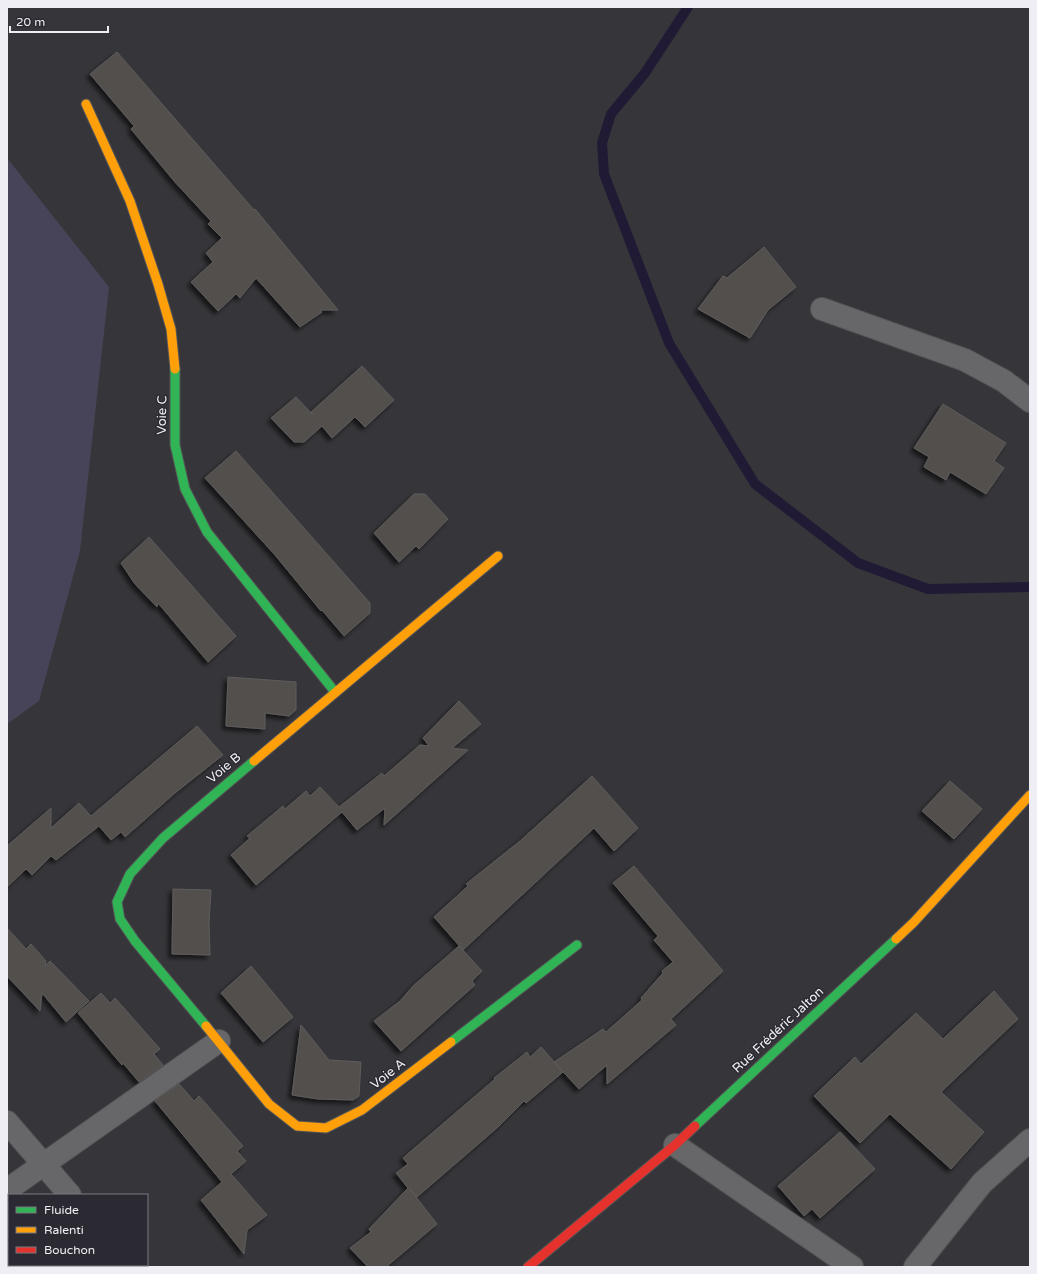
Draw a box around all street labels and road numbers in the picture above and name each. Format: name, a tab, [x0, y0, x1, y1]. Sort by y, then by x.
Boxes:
street label: Voie C	[154, 395, 170, 435]
street label: Voie B	[204, 749, 244, 787]
street label: Rue Frédéric Jalton	[729, 984, 827, 1076]
street label: Voie A	[367, 1055, 409, 1093]

